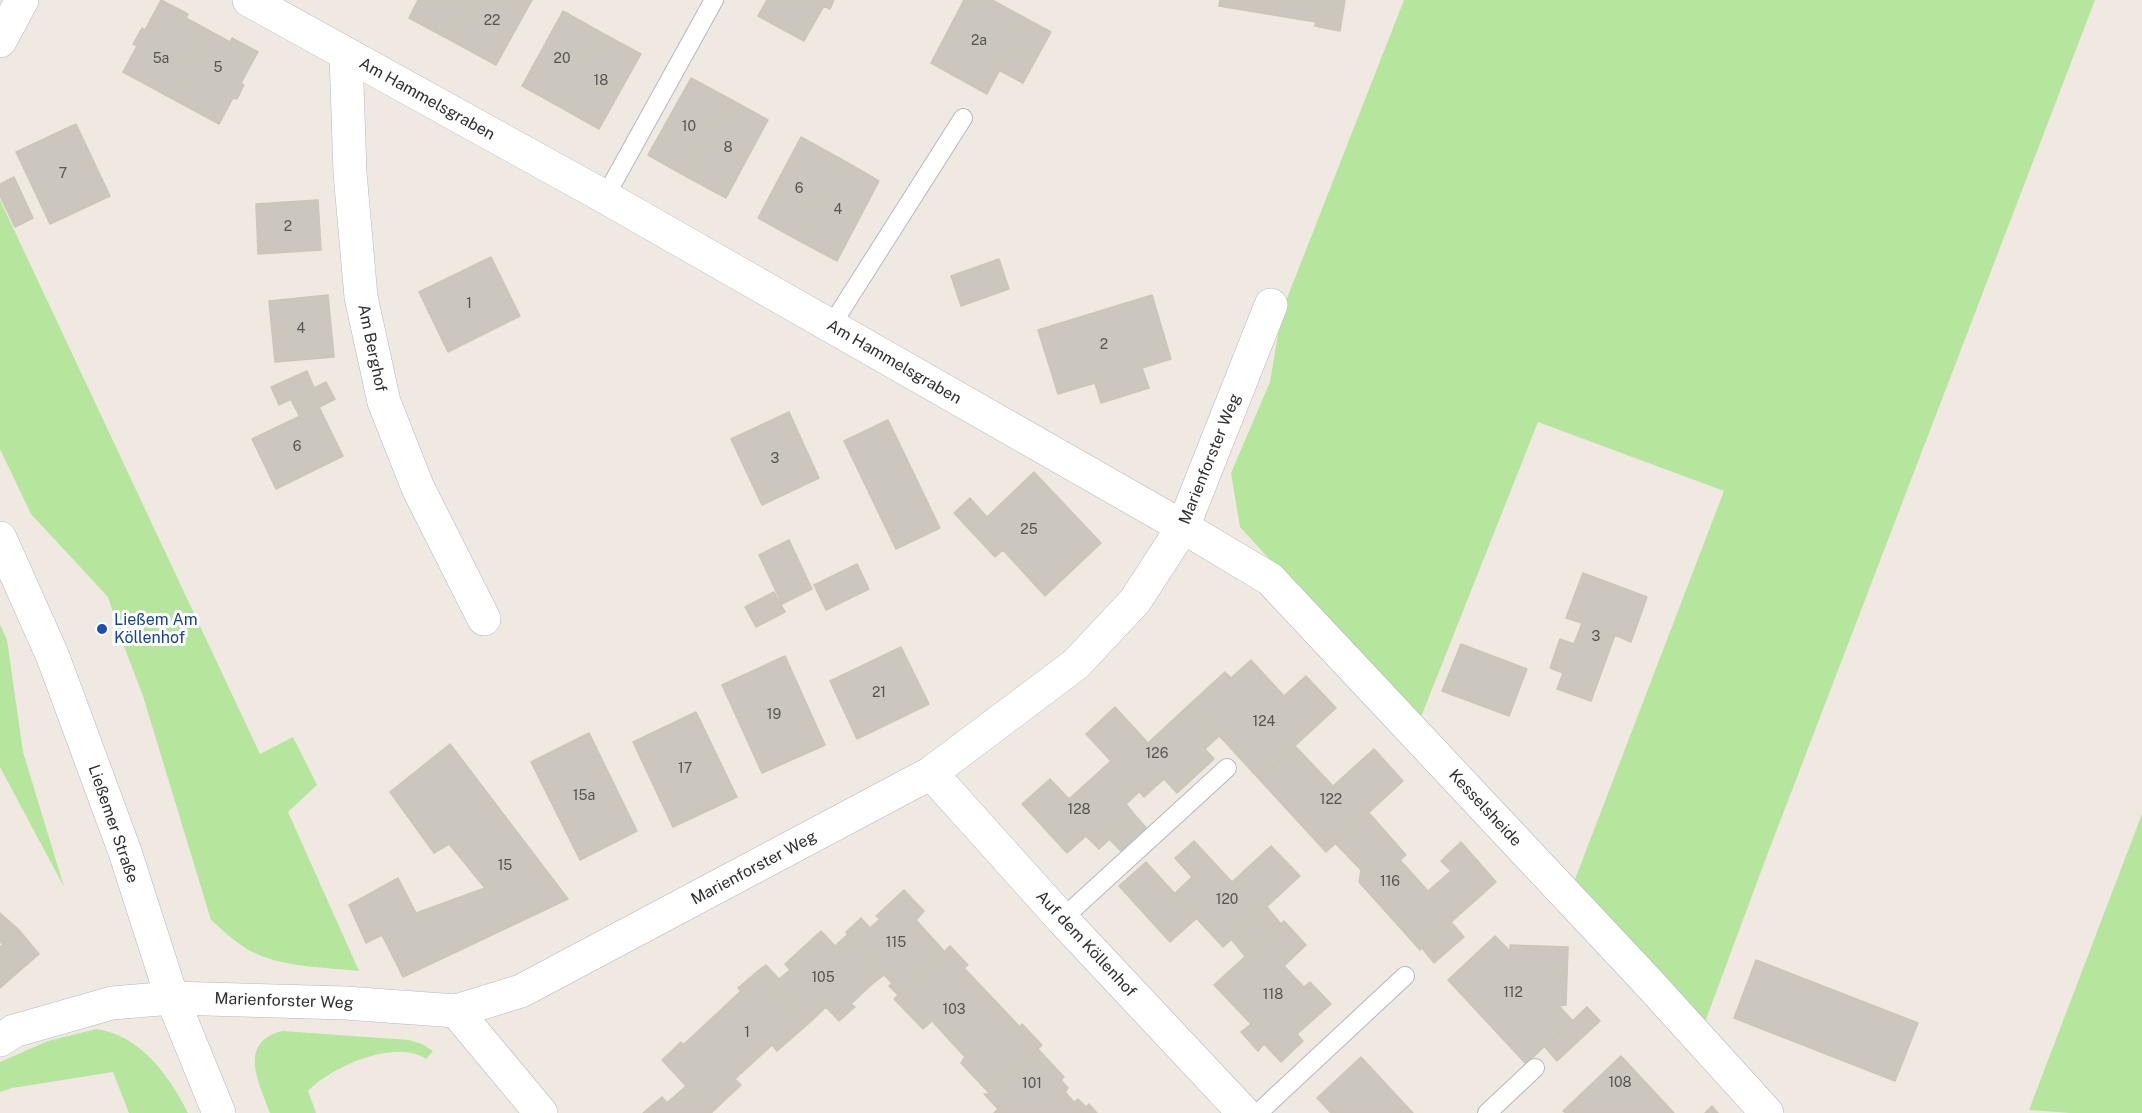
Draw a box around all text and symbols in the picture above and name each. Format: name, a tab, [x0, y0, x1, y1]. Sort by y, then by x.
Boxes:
house number: 22	[484, 13, 500, 29]
house number: 2a	[971, 33, 987, 49]
house number: 5a	[153, 51, 169, 67]
house number: 20	[554, 51, 570, 67]
street label: Am Hammelsgraben	[356, 54, 498, 144]
house number: 5	[214, 60, 222, 76]
house number: 18	[594, 73, 608, 89]
house number: 10	[682, 119, 696, 135]
house number: 8	[723, 140, 733, 156]
house number: 7	[59, 166, 67, 182]
house number: 6	[795, 181, 803, 197]
house number: 4	[834, 202, 842, 218]
house number: 2	[284, 219, 292, 235]
house number: 1	[466, 296, 472, 312]
street label: Am Berghof	[353, 302, 391, 394]
street label: Am Hammelsgraben	[823, 316, 965, 408]
house number: 4	[297, 321, 305, 337]
house number: 2	[1100, 337, 1108, 353]
street label: Marienforster Weg	[1175, 391, 1245, 527]
house number: 6	[293, 439, 301, 455]
house number: 3	[771, 451, 779, 467]
house number: 25	[1020, 522, 1038, 538]
place label: Ließem Am Köllenhof	[114, 610, 198, 648]
marker: Ließem Am Köllenhof	[95, 622, 109, 636]
house number: 3	[1592, 629, 1600, 645]
house number: 21	[872, 685, 886, 701]
house number: 19	[767, 707, 781, 723]
house number: 124	[1253, 714, 1275, 730]
house number: 126	[1146, 746, 1168, 762]
house number: 17	[678, 761, 692, 777]
street label: Ließemer Straße	[84, 762, 142, 886]
street label: Kesselsheide	[1444, 766, 1526, 850]
house number: 15a	[573, 788, 595, 804]
house number: 122	[1320, 792, 1342, 808]
house number: 128	[1067, 802, 1091, 818]
street label: Marienforster Weg	[688, 827, 820, 909]
house number: 15	[498, 858, 512, 874]
house number: 116	[1380, 874, 1400, 890]
street label: Auf dem Köllenhof	[1032, 887, 1140, 1001]
house number: 120	[1216, 892, 1238, 908]
house number: 115	[886, 935, 906, 951]
house number: 105	[811, 970, 835, 986]
house number: 112	[1503, 985, 1523, 1001]
house number: 118	[1263, 987, 1283, 1003]
street label: Marienforster Weg	[214, 989, 354, 1013]
house number: 103	[943, 1002, 965, 1018]
house number: 1	[744, 1025, 750, 1041]
house number: 108	[1608, 1075, 1632, 1091]
house number: 101	[1022, 1076, 1042, 1092]

